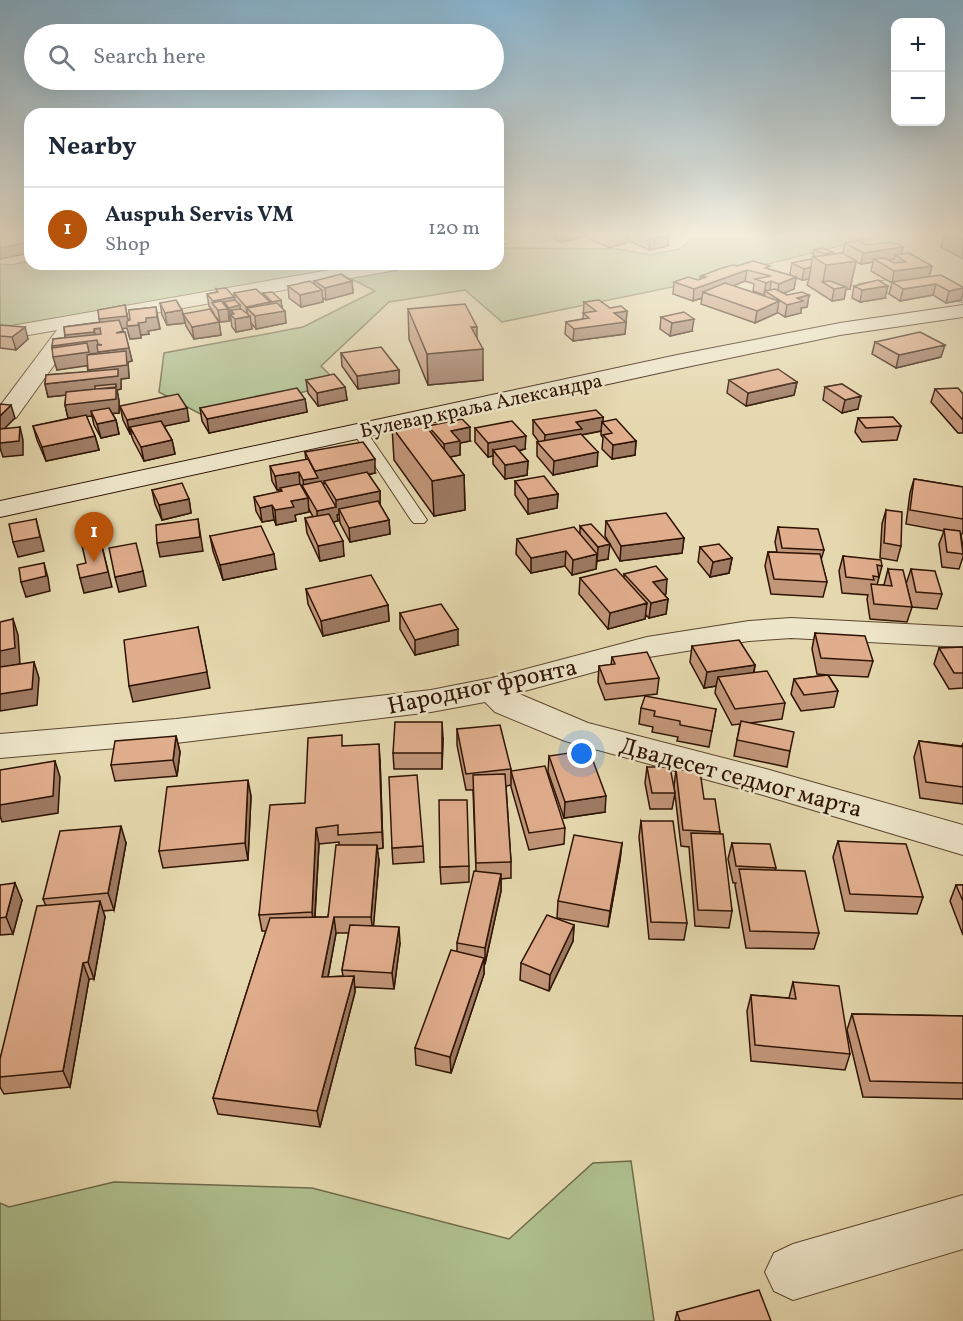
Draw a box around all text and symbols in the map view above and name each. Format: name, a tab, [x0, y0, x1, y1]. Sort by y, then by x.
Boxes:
map controls	[891, 18, 945, 126]
button: +	[891, 18, 945, 72]
search box	[24, 24, 504, 90]
icon: search	[45, 41, 78, 74]
text: Search here	[93, 42, 206, 73]
button: −	[891, 72, 945, 126]
text: Nearby	[48, 129, 137, 165]
text: Auspuh Servis VM	[105, 200, 293, 231]
text: 1	[63, 215, 72, 243]
text: 120 m	[428, 215, 480, 243]
text: Shop	[105, 231, 150, 259]
street label: Булевар краља Александра	[358, 368, 605, 446]
pin: 1	[74, 512, 113, 562]
street label: Народног фронта	[384, 651, 580, 725]
street label: Двадесет седмог марта	[615, 730, 866, 828]
your location	[567, 739, 596, 768]

